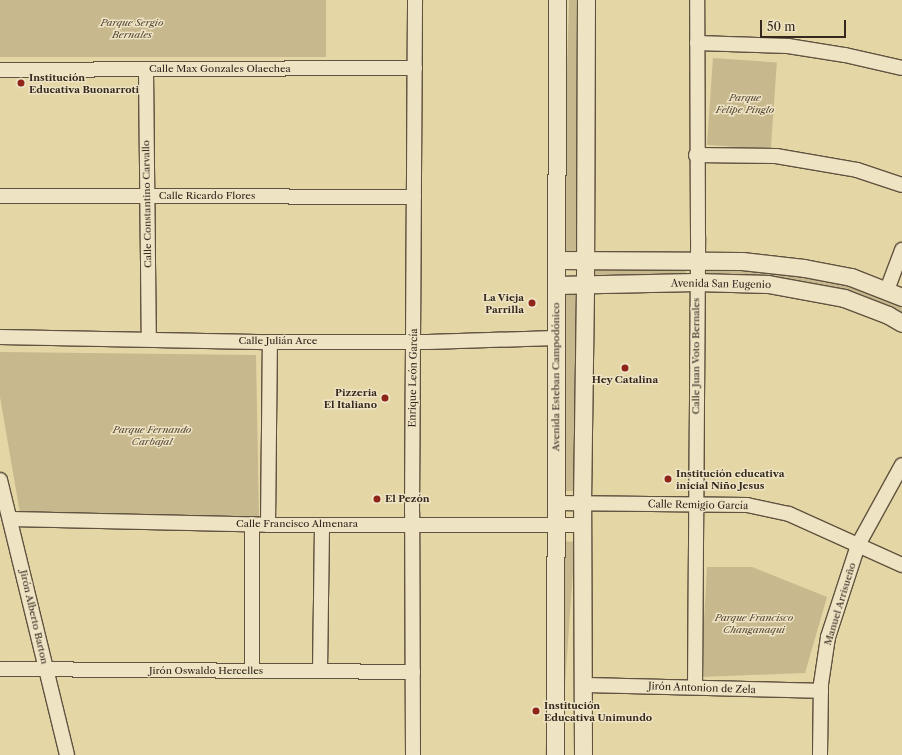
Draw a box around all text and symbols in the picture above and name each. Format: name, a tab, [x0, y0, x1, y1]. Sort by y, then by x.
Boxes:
scale bar	[762, 12, 848, 38]
park label: Parque Sergio Bernales	[101, 16, 163, 40]
text: 50 m	[767, 19, 796, 34]
street label: Calle Max Gonzales Olaechea	[149, 63, 291, 75]
place label: Institución Educativa Buonarroti	[29, 71, 139, 94]
marker: Institución Educativa Buonarroti	[16, 78, 26, 88]
park label: Parque Felipe Pinglo	[716, 91, 774, 114]
street label: Calle Constantino Carvallo	[140, 140, 154, 268]
street label: Calle Ricardo Flores	[159, 190, 255, 202]
street label: Avenida San Eugenio	[671, 277, 771, 291]
place label: La Vieja Parrilla	[483, 291, 524, 314]
street label: Calle Juan Voto Bernales	[690, 297, 702, 415]
marker: La Vieja Parrilla	[527, 298, 537, 308]
street label: Avenida Esteban Campodónico	[550, 303, 562, 451]
street label: Enrique León García	[406, 328, 420, 428]
street label: Calle Julián Arce	[238, 335, 318, 347]
marker: Hey Catalina	[620, 363, 630, 373]
place label: Hey Catalina	[592, 374, 658, 386]
place label: Pizzeria El Italiano	[324, 386, 377, 410]
marker: Pizzeria El Italiano	[380, 393, 390, 403]
park label: Parque Fernando Carbajal	[113, 423, 191, 446]
place label: Institución educativa inicial Niño Jesus	[676, 467, 784, 490]
marker: Institución educativa inicial Niño Jesus	[663, 474, 673, 484]
place label: El Pezón	[385, 493, 430, 505]
marker: El Pezón	[372, 494, 382, 504]
street label: Calle Remigio García	[648, 498, 748, 512]
street label: Calle Francisco Almenara	[236, 518, 358, 530]
street label: Manuel Arrisueño	[822, 561, 858, 647]
street label: Jirón Alberto Barton	[17, 569, 51, 665]
park label: Parque Francisco Changanaqui	[715, 611, 793, 634]
street label: Jirón Oswaldo Hercelles	[149, 665, 263, 677]
street label: Jirón Antonion de Zela	[648, 680, 756, 696]
place label: Institución Educativa Unimundo	[544, 699, 652, 722]
marker: Institución Educativa Unimundo	[531, 706, 541, 716]

